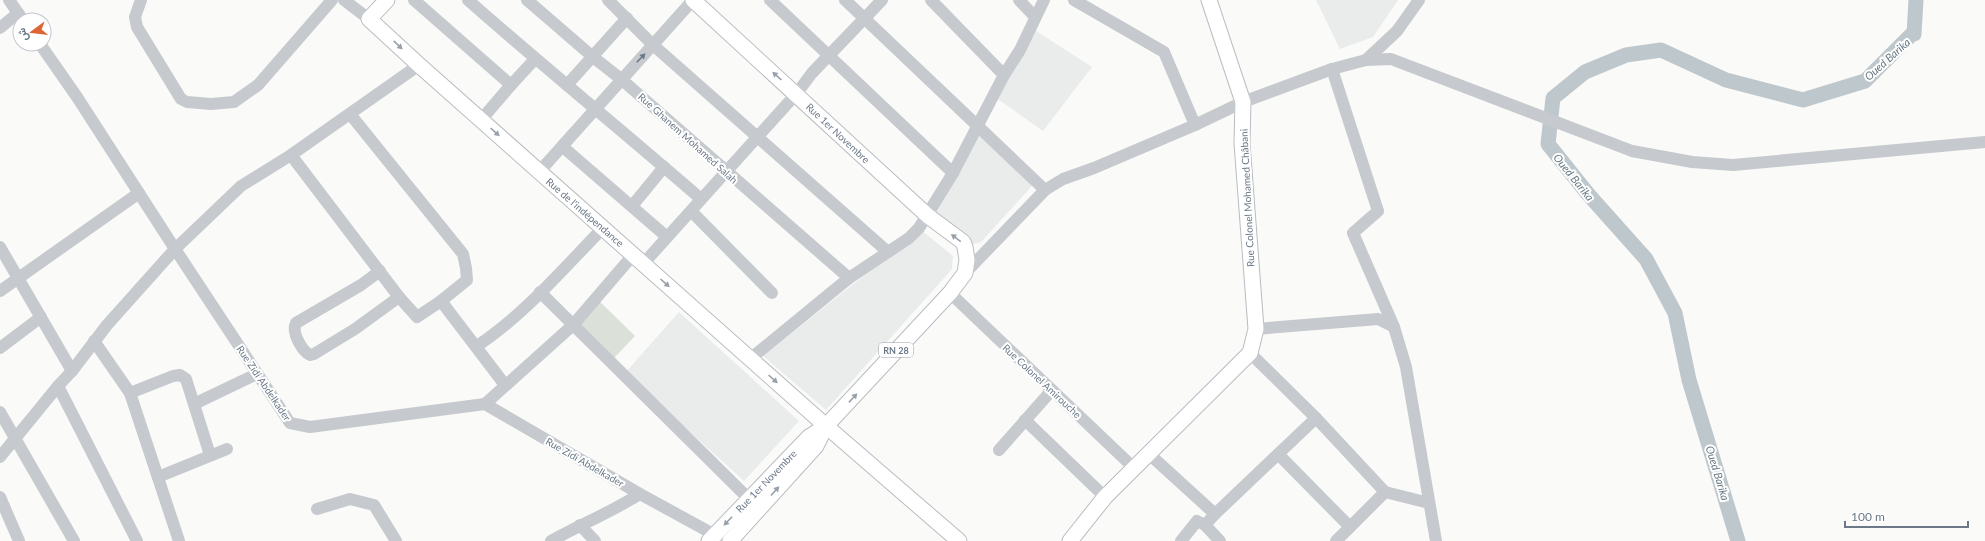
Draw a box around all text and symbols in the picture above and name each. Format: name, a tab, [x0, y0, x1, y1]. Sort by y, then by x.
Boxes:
north arrow	[12, 12, 52, 52]
text: ش	[14, 26, 31, 43]
water label: Oued Barika	[1862, 35, 1913, 83]
one-way arrow	[393, 40, 403, 50]
one-way arrow	[636, 53, 645, 63]
one-way arrow	[772, 71, 782, 80]
street label: Rue Ghanem Mohamed Salah	[636, 90, 740, 186]
street label: Rue 1er Novembre	[804, 101, 872, 165]
one-way arrow	[490, 127, 499, 136]
street label: Rue Colonel Mohamed Châbani	[1237, 129, 1257, 267]
water label: Oued Barika	[1551, 151, 1597, 203]
street label: Rue de l'indépendance	[544, 175, 626, 249]
one-way arrow	[951, 233, 962, 242]
one-way arrow	[660, 279, 670, 288]
street label: Rue Colonel Amirouche	[1000, 342, 1084, 420]
street label: Rue Zidi Abdelkader	[234, 343, 294, 423]
road number: RN 28	[879, 343, 913, 357]
one-way arrow	[768, 374, 778, 384]
one-way arrow	[848, 392, 857, 403]
street label: Rue Zidi Abdelkader	[544, 435, 627, 489]
water label: Oued Barika	[1703, 444, 1733, 502]
street label: Rue 1er Novembre	[733, 447, 799, 515]
one-way arrow	[771, 486, 780, 497]
scale bar	[1845, 503, 1968, 529]
text: 100 m	[1851, 509, 1885, 524]
one-way arrow	[723, 516, 733, 526]

